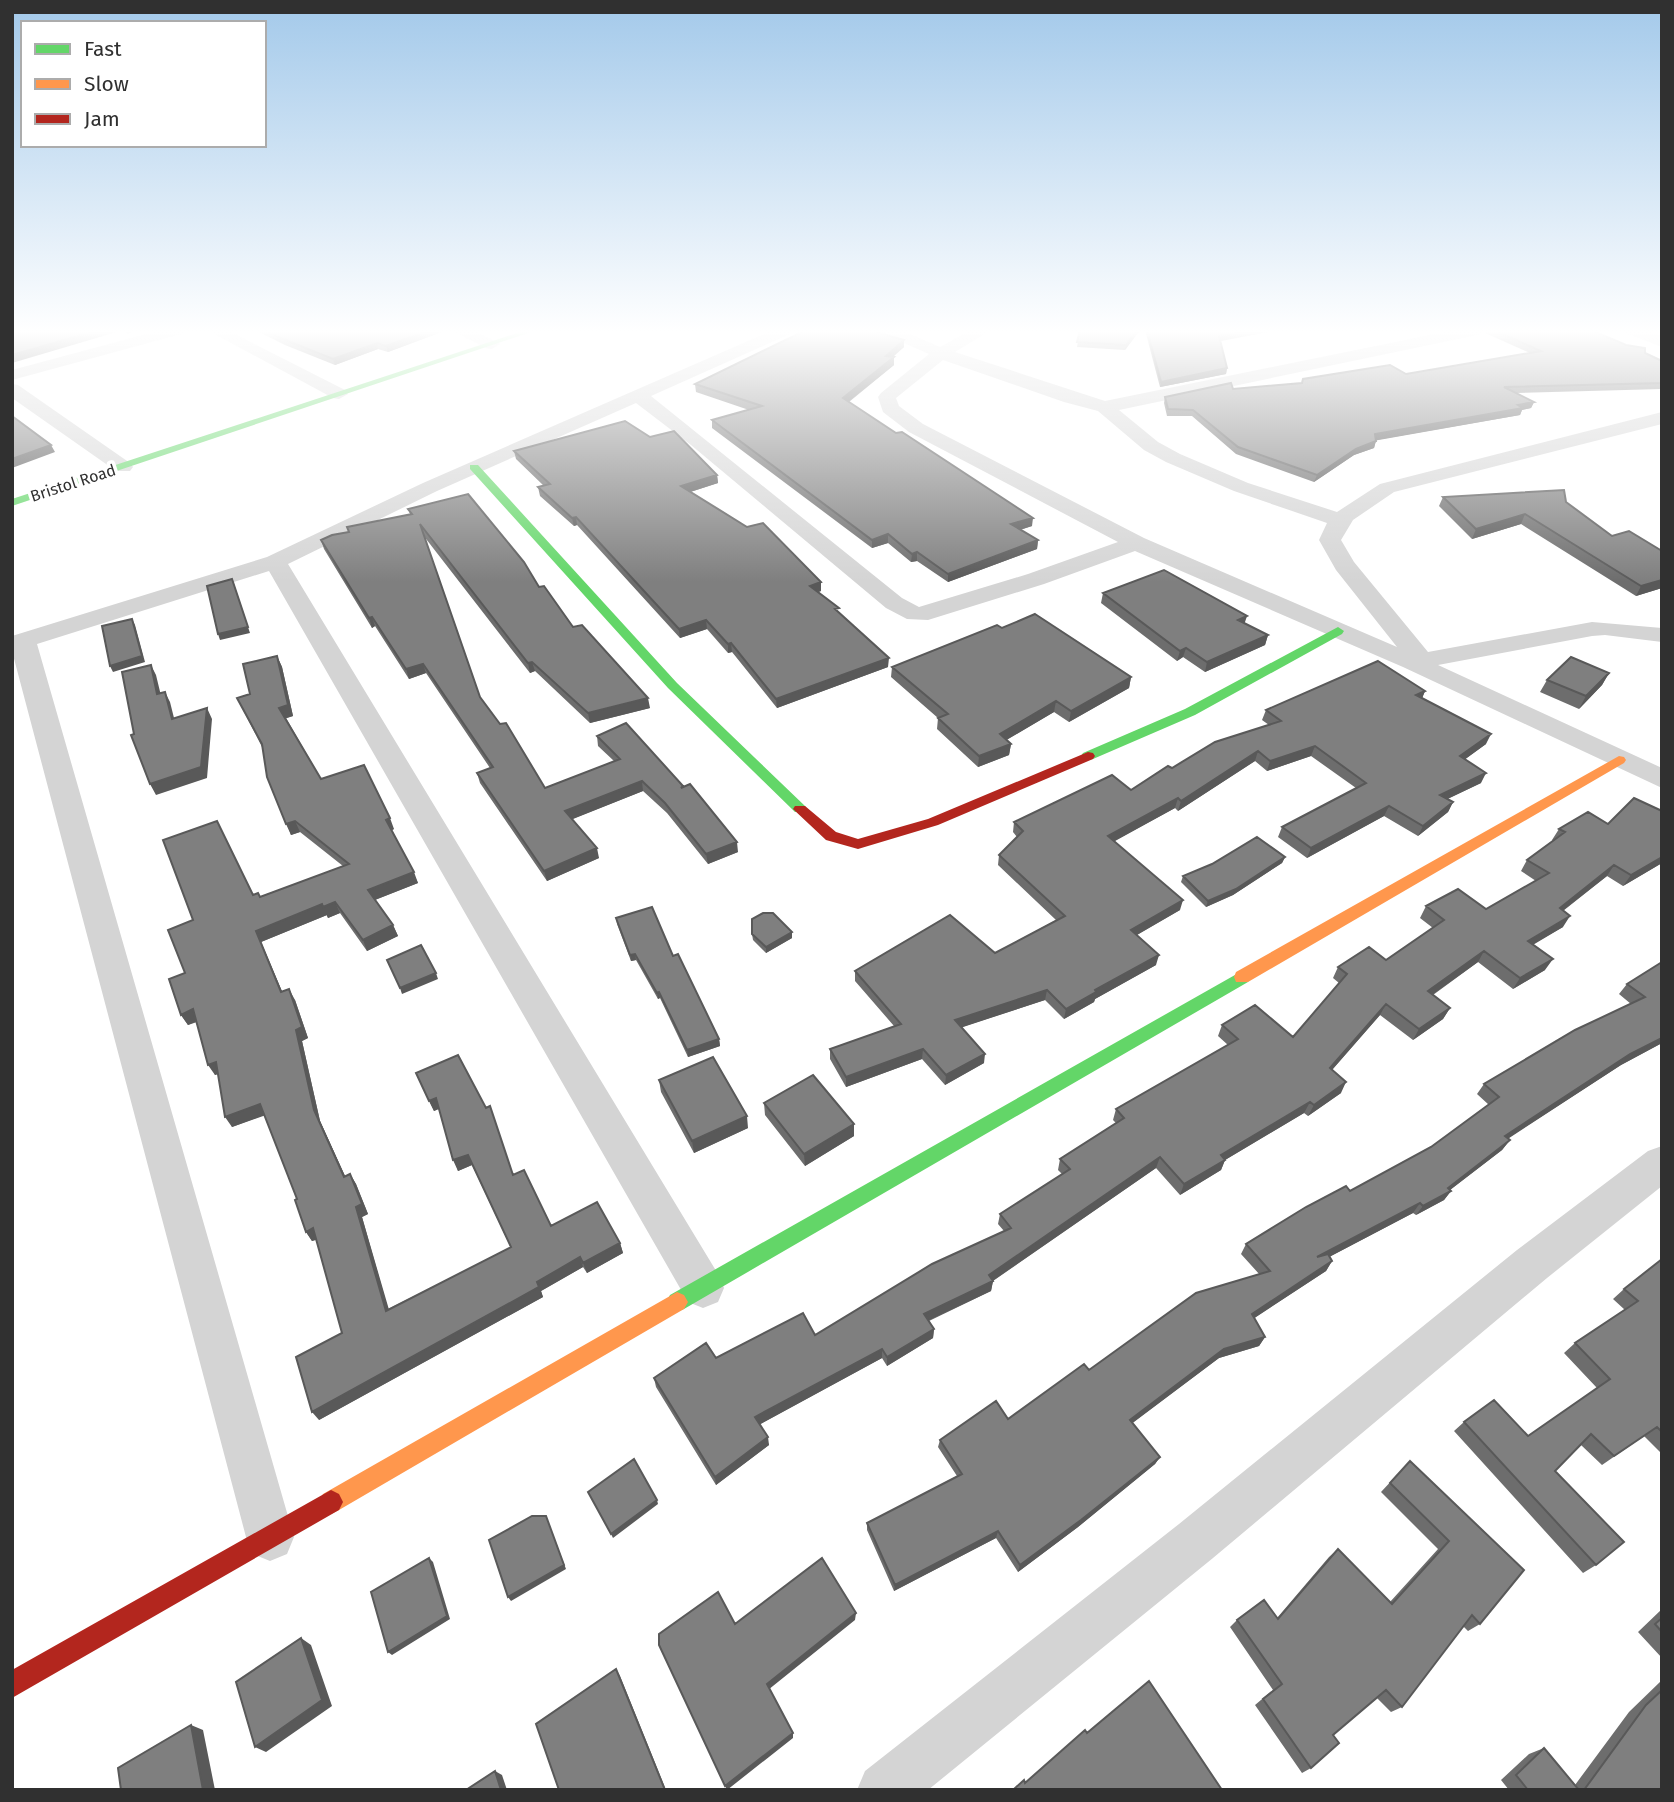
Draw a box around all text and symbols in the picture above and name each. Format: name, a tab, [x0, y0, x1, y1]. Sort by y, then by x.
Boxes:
legend	[21, 21, 266, 147]
text: Fast	[84, 36, 122, 62]
text: Slow	[84, 71, 129, 97]
text: Jam	[84, 106, 120, 132]
street label: Bristol Road	[28, 460, 118, 506]

